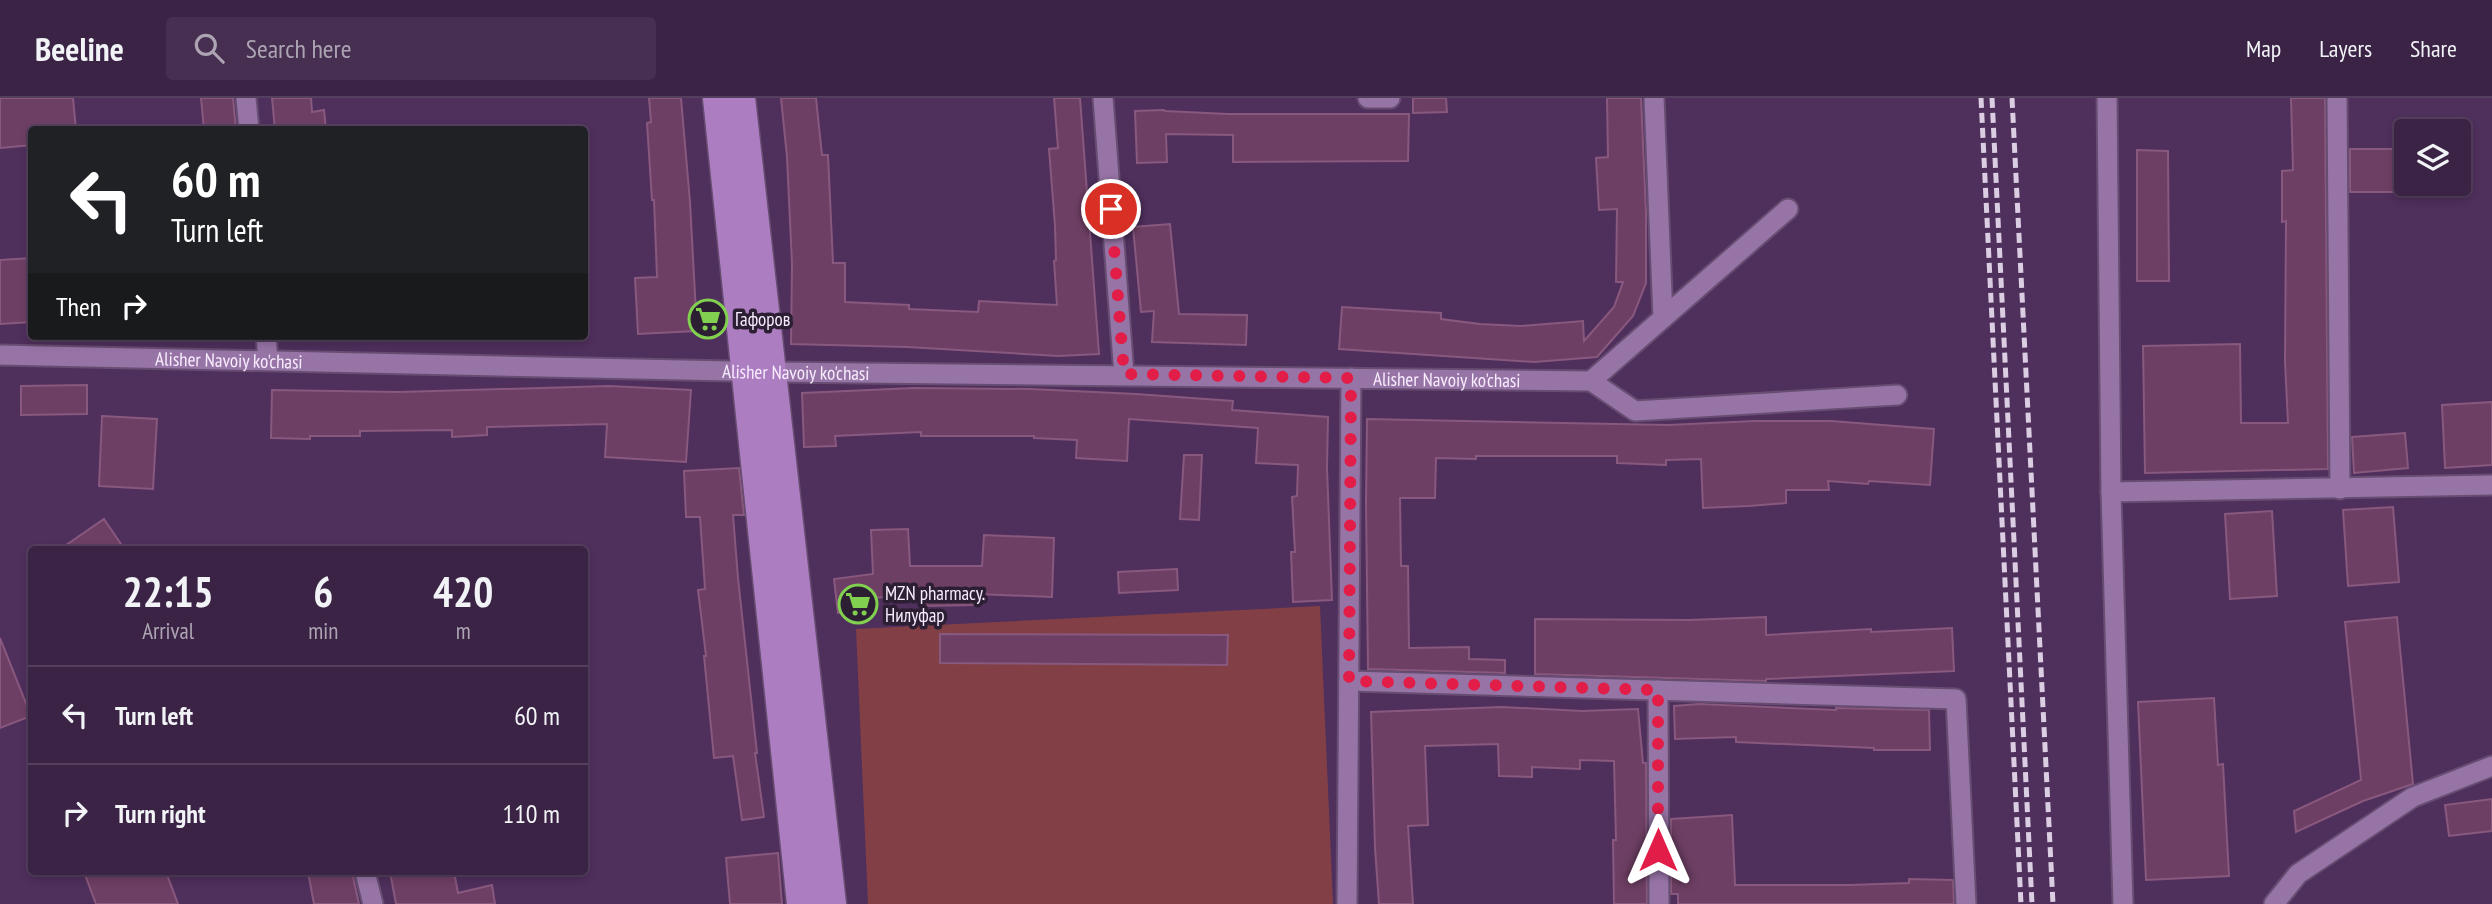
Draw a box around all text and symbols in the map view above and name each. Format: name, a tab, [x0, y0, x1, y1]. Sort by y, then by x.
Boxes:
search box	[166, 17, 656, 80]
text: Beeline	[35, 27, 124, 70]
icon: search	[190, 29, 228, 67]
text: Search here	[246, 32, 351, 65]
text: Map	[2246, 33, 2281, 64]
text: Layers	[2319, 33, 2372, 64]
text: Share	[2410, 33, 2457, 64]
map controls	[2394, 119, 2471, 196]
button: layers	[2394, 119, 2471, 196]
text: 60 m	[171, 147, 260, 211]
icon: left	[56, 154, 147, 245]
pin	[1081, 179, 1141, 239]
icon: arrive	[1092, 190, 1130, 228]
text: Turn left	[171, 209, 263, 251]
icon: right	[115, 287, 153, 325]
text: Then	[56, 290, 101, 323]
supermarket icon: Гафоров	[687, 298, 729, 340]
place label: Гафоров	[735, 307, 790, 331]
street label: Alisher Navoiy ko'chasi	[155, 346, 303, 374]
street label: Alisher Navoiy ko'chasi	[722, 359, 870, 385]
street label: Alisher Navoiy ko'chasi	[1373, 367, 1521, 392]
text: 22:15	[123, 564, 214, 619]
text: 6	[313, 564, 333, 619]
text: 420	[433, 564, 493, 619]
place label: MZN pharmacy. Нилуфар	[885, 581, 985, 627]
supermarket icon: MZN pharmacy. Нилуфар	[837, 583, 879, 625]
text: Arrival	[142, 616, 194, 645]
text: min	[308, 616, 338, 645]
text: m	[456, 616, 471, 645]
icon: left	[56, 696, 94, 734]
text: Turn left	[115, 699, 193, 732]
text: 60 m	[514, 699, 560, 732]
icon: right	[56, 794, 94, 832]
text: Turn right	[115, 797, 206, 830]
text: 110 m	[502, 797, 560, 830]
position arrow	[1621, 813, 1695, 887]

